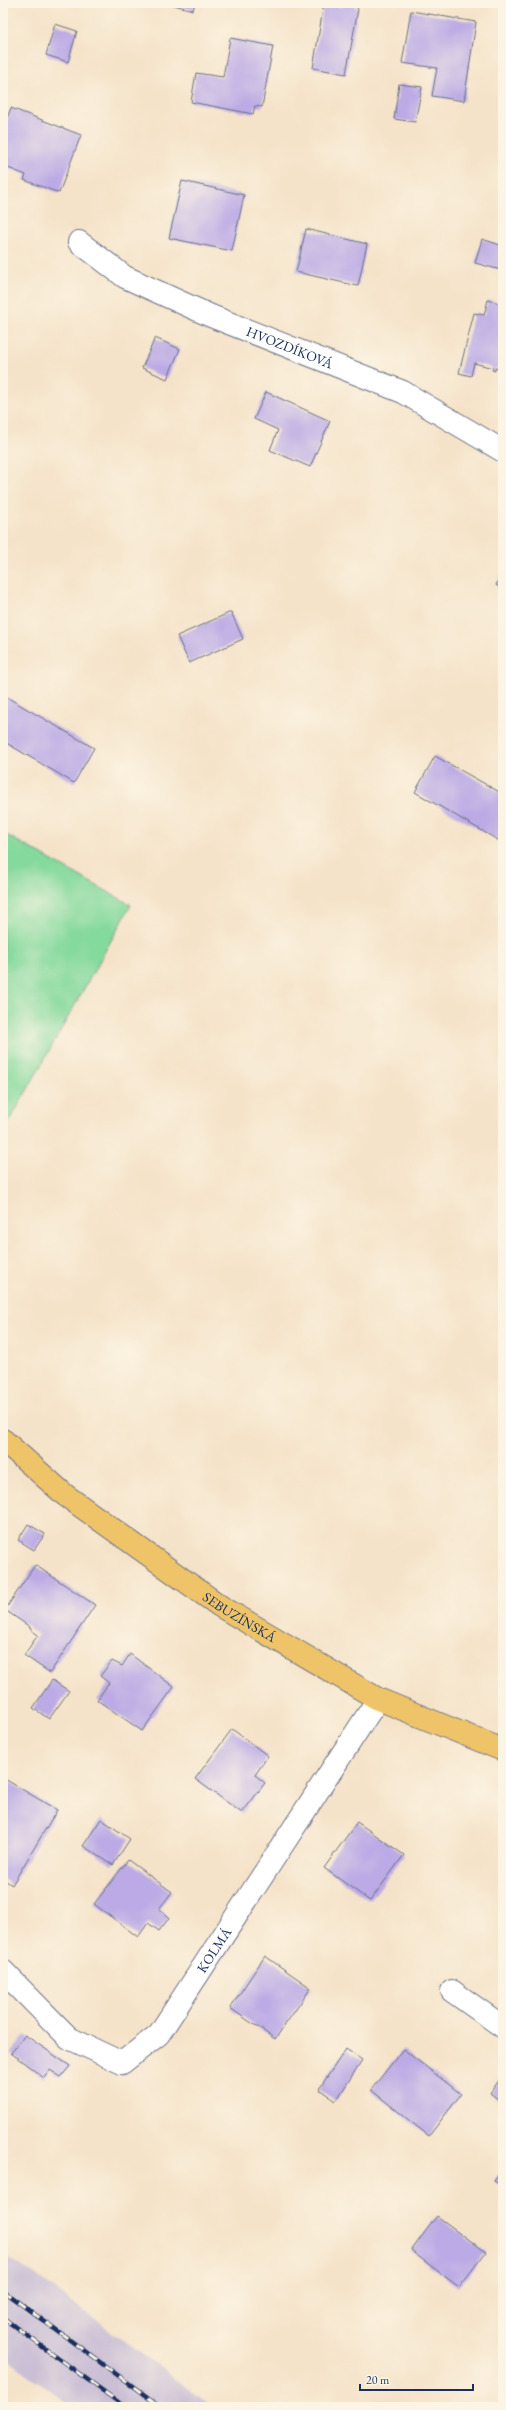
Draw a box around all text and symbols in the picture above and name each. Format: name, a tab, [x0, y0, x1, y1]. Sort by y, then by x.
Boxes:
street label: HVOZDÍKOVÁ	[244, 322, 336, 373]
street label: SEBUZÍNSKÁ	[199, 1588, 280, 1646]
street label: KOLMÁ	[192, 1924, 235, 1976]
scale bar	[360, 2366, 473, 2392]
text: 20 m	[366, 2372, 390, 2388]

